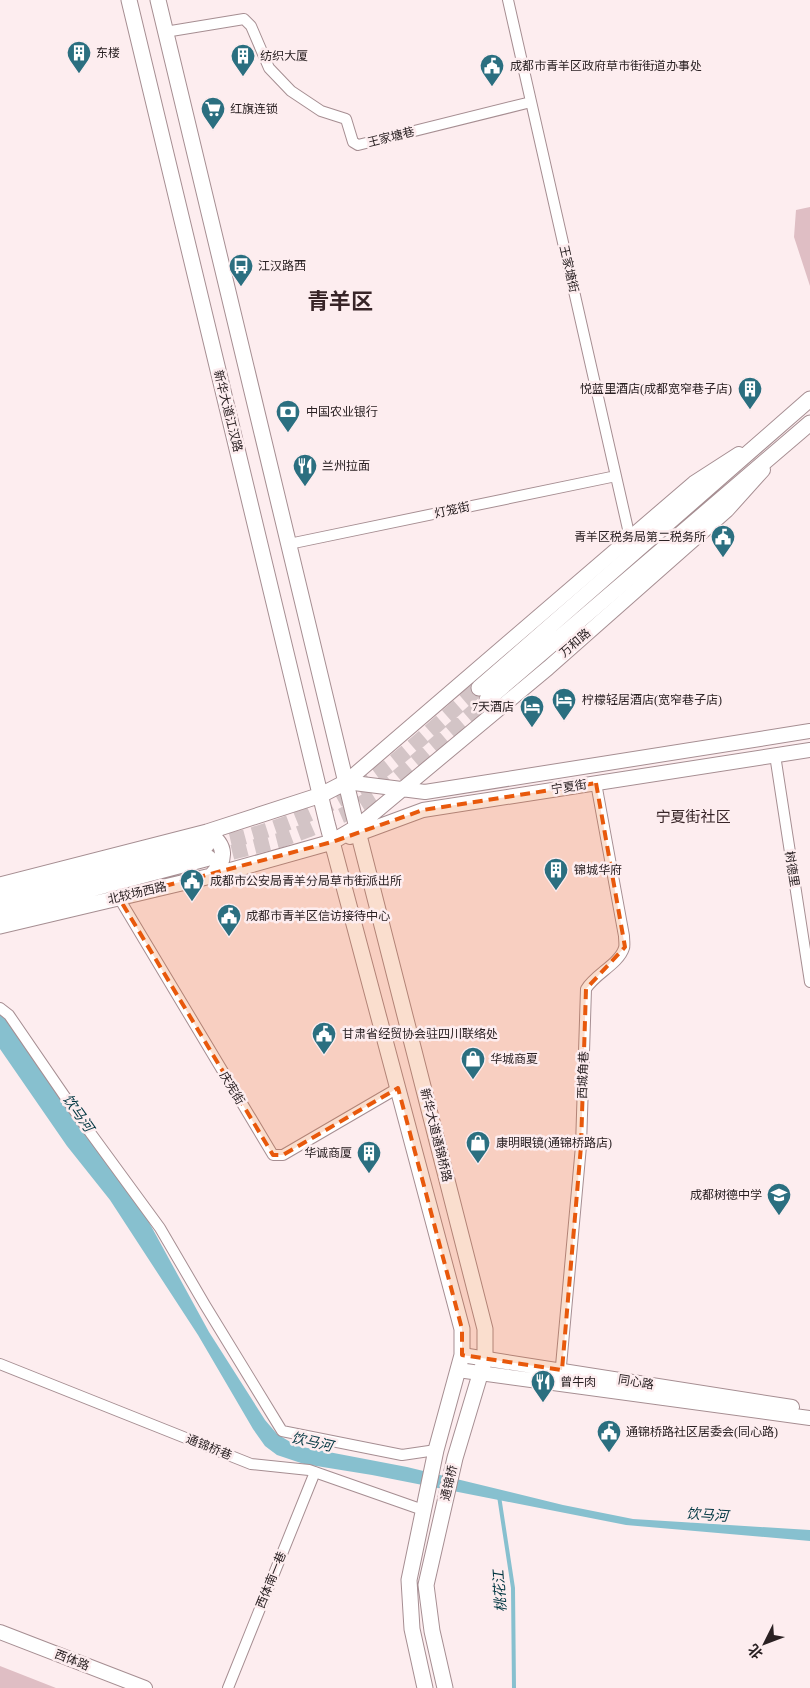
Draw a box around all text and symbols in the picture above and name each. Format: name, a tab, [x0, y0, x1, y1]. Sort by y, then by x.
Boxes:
building icon: 东楼	[66, 40, 92, 74]
building icon: 纺织大厦	[230, 43, 256, 77]
place label: 东楼	[96, 46, 120, 60]
place label: 纺织大厦	[260, 49, 308, 63]
public building icon: 成都市青羊区政府草市街街道办事处	[479, 53, 505, 87]
place label: 成都市青羊区政府草市街街道办事处	[510, 59, 702, 73]
supermarket icon: 红旗连锁	[200, 96, 226, 130]
place label: 红旗连锁	[230, 102, 278, 116]
street label: 王家塘巷	[366, 124, 416, 150]
street label: 王家塘街	[557, 244, 581, 294]
bus stop icon: 江汉路西	[228, 253, 254, 287]
place label: 江汉路西	[258, 259, 306, 273]
district label: 青羊区	[307, 289, 373, 314]
street label: 新华大道江汉路	[211, 369, 245, 453]
building icon: 悦蓝里酒店(成都宽窄巷子店)	[737, 376, 763, 410]
place label: 悦蓝里酒店(成都宽窄巷子店)	[580, 382, 732, 396]
bank icon: 中国农业银行	[275, 399, 301, 433]
place label: 中国农业银行	[306, 405, 378, 419]
restaurant icon: 兰州拉面	[292, 453, 318, 487]
place label: 兰州拉面	[322, 459, 370, 473]
street label: 灯笼街	[433, 499, 471, 521]
public building icon: 青羊区税务局第二税务所	[710, 524, 736, 558]
place label: 青羊区税务局第二税务所	[574, 530, 706, 544]
street label: 万和路	[557, 626, 593, 660]
hotel icon: 柠檬轻居酒店(宽窄巷子店)	[551, 687, 577, 721]
place label: 柠檬轻居酒店(宽窄巷子店)	[582, 693, 722, 707]
hotel icon: 7天酒店	[519, 694, 545, 728]
place label: 7天酒店	[472, 700, 514, 714]
street label: 宁夏街	[550, 777, 588, 797]
district label: 宁夏街社区	[655, 809, 731, 825]
street label: 树德里	[782, 850, 802, 888]
building icon: 锦城华府	[543, 857, 569, 891]
place label: 锦城华府	[574, 863, 622, 877]
public building icon: 成都市公安局青羊分局草市街派出所	[179, 868, 205, 902]
place label: 成都市公安局青羊分局草市街派出所	[210, 874, 402, 888]
street label: 北较场西路	[106, 879, 168, 907]
public building icon: 成都市青羊区信访接待中心	[216, 903, 242, 937]
place label: 成都市青羊区信访接待中心	[246, 909, 390, 923]
public building icon: 甘肃省经贸协会驻四川联络处	[311, 1021, 337, 1055]
place label: 甘肃省经贸协会驻四川联络处	[342, 1027, 498, 1041]
shop icon: 华城商夏	[460, 1046, 486, 1080]
street label: 西城角巷	[575, 1051, 591, 1099]
place label: 华城商夏	[490, 1052, 538, 1066]
street label: 庆宪街	[217, 1069, 247, 1107]
street label: 新华大道通锦桥路	[418, 1087, 454, 1183]
water label: 饮马河	[60, 1091, 98, 1137]
shop icon: 康明眼镜(通锦桥路店)	[465, 1130, 491, 1164]
place label: 康明眼镜(通锦桥路店)	[496, 1136, 612, 1150]
building icon: 华诚商厦	[356, 1140, 382, 1174]
place label: 华诚商厦	[304, 1146, 352, 1160]
school or university icon: 成都树德中学	[766, 1182, 792, 1216]
place label: 成都树德中学	[690, 1188, 762, 1202]
restaurant icon: 曾牛肉	[530, 1369, 556, 1403]
street label: 同心路	[617, 1372, 655, 1392]
place label: 曾牛肉	[560, 1375, 596, 1389]
public building icon: 通锦桥路社区居委会(同心路)	[596, 1419, 622, 1453]
place label: 通锦桥路社区居委会(同心路)	[626, 1425, 778, 1439]
water label: 饮马河	[290, 1430, 337, 1455]
street label: 通锦桥巷	[184, 1432, 234, 1462]
street label: 通锦桥	[438, 1464, 460, 1502]
water label: 饮马河	[686, 1506, 731, 1524]
street label: 西体南一巷	[253, 1550, 289, 1610]
water label: 桃花江	[491, 1568, 509, 1612]
north arrow	[740, 1618, 790, 1668]
text: 北	[745, 1641, 766, 1662]
street label: 西体路	[53, 1647, 91, 1673]

